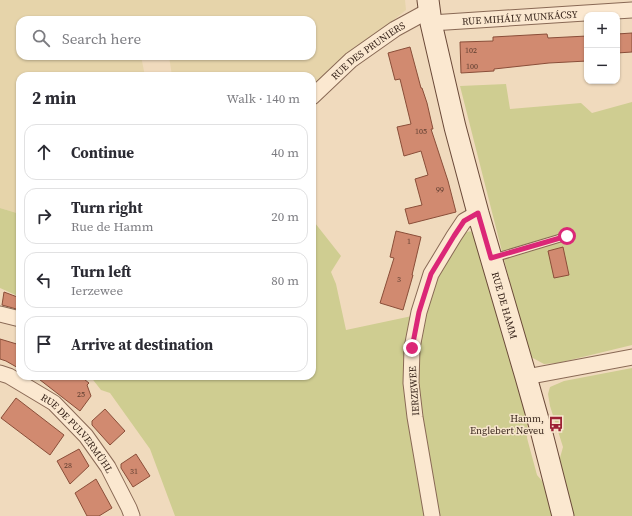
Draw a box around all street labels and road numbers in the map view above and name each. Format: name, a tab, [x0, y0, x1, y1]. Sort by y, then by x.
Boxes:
street label: RUE MIHÁLY MUNKÁCSY	[461, 7, 579, 27]
street label: RUE DES PRUNIERS	[328, 18, 407, 82]
street label: RUE DE HAMM	[489, 270, 521, 340]
street label: IERZEWEE	[406, 366, 422, 416]
street label: RUE DE PULVERMÜHL	[39, 390, 116, 475]

